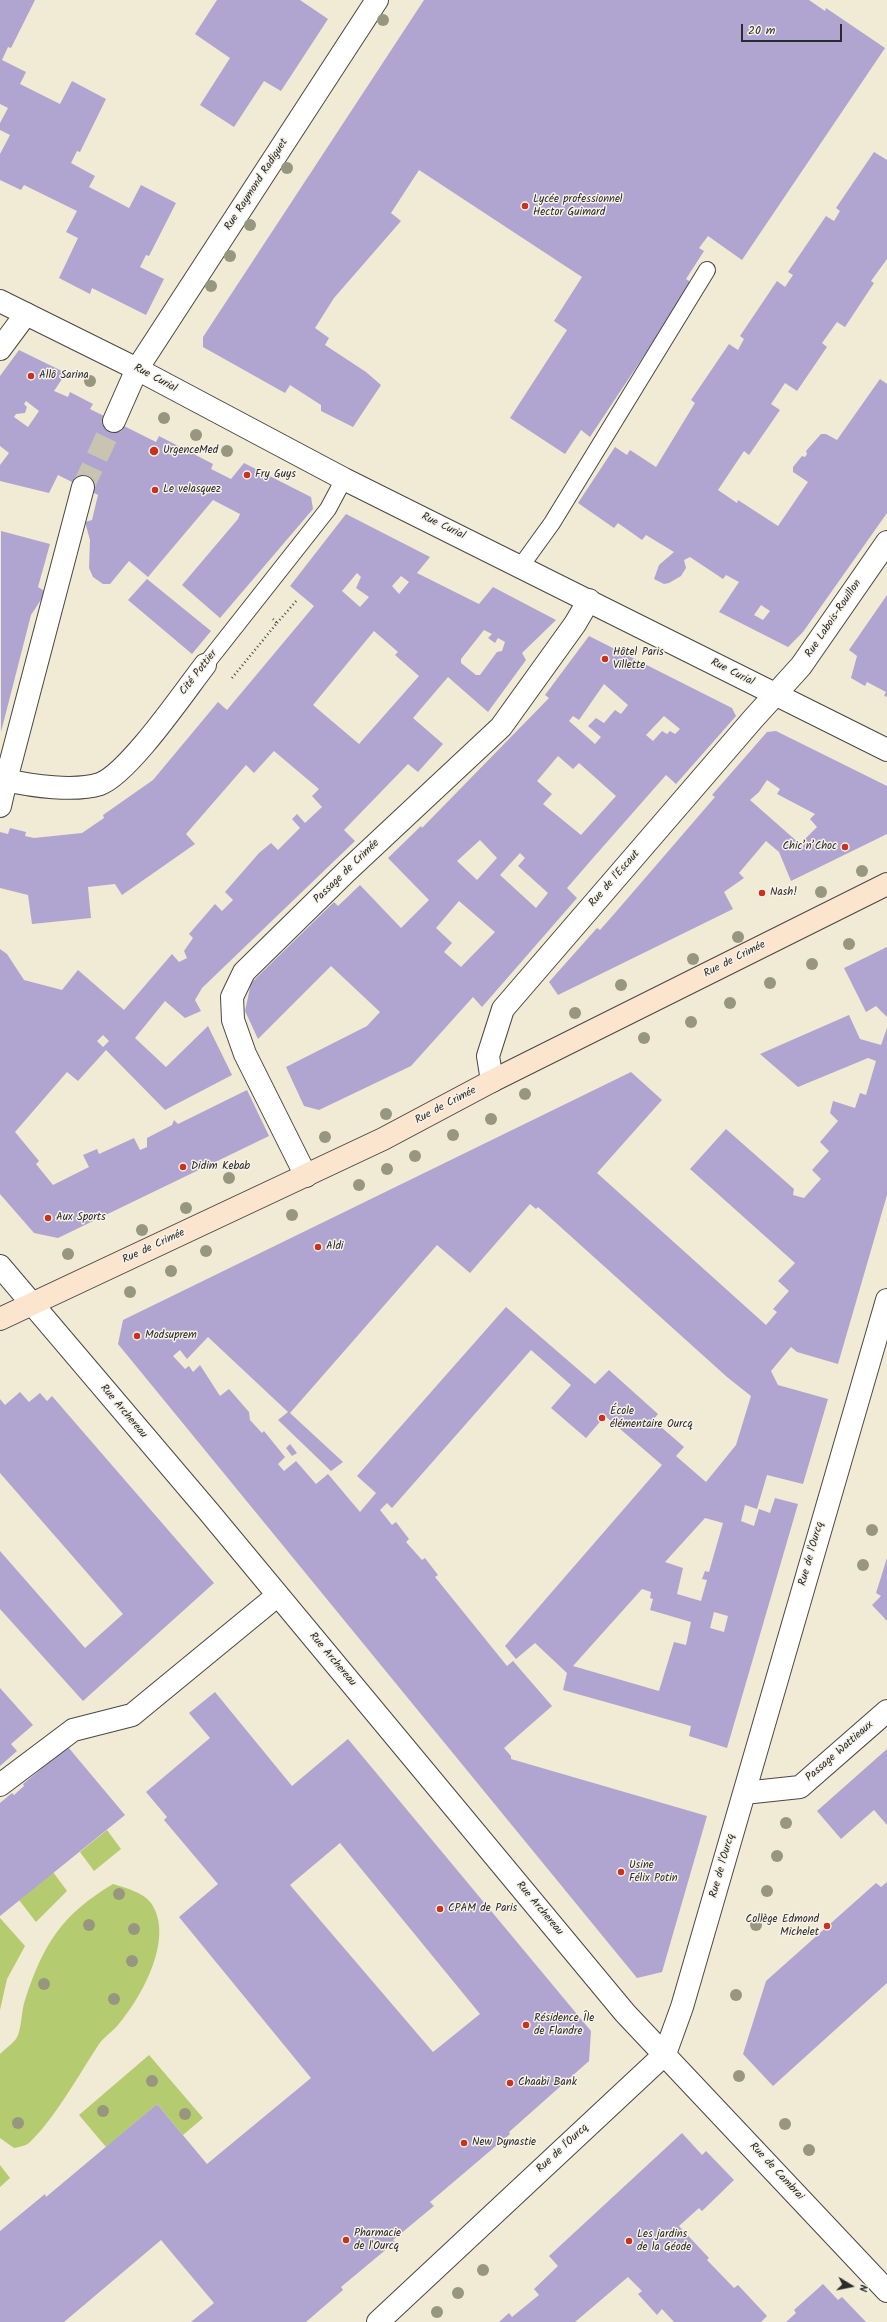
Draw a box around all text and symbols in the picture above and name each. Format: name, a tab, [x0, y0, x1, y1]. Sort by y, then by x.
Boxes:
scale bar	[743, 16, 844, 42]
text: 20 m	[748, 21, 775, 40]
street label: Rue Raymond Radiguet	[222, 137, 292, 233]
place label: Lycée professionnel Hector Guimard	[533, 193, 623, 219]
marker: Lycée professionnel Hector Guimard	[520, 201, 530, 211]
street label: Rue Curial	[131, 362, 179, 396]
place label: Allô Sarina	[39, 369, 89, 383]
marker: Allô Sarina	[26, 371, 36, 381]
place label: UrgenceMed	[163, 444, 218, 458]
marker: UrgenceMed	[148, 445, 160, 457]
place label: Fry Guys	[255, 468, 296, 482]
marker: Fry Guys	[242, 470, 252, 480]
place label: Le velasquez	[163, 483, 221, 497]
marker: Le velasquez	[150, 485, 160, 495]
street label: Rue Curial	[419, 511, 467, 543]
street label: Rue Labois-Rouillon	[803, 578, 865, 660]
place label: Hôtel Paris Villette	[613, 646, 664, 672]
street label: Cité Pottier	[177, 648, 221, 698]
marker: Hôtel Paris Villette	[600, 654, 610, 664]
street label: Rue Curial	[708, 656, 756, 690]
street label: Passage de Crimée	[311, 837, 383, 907]
place label: Chic’n’Choc	[782, 840, 837, 854]
marker: Chic’n’Choc	[840, 842, 850, 852]
street label: Rue de l'Escaut	[587, 848, 643, 910]
place label: Nash!	[770, 886, 797, 900]
marker: Nash!	[757, 888, 767, 898]
street label: Rue de Crimée	[702, 939, 768, 981]
street label: Rue de Crimée	[413, 1084, 479, 1128]
place label: Didim Kebab	[191, 1160, 250, 1174]
marker: Didim Kebab	[178, 1162, 188, 1172]
place label: Aux Sports	[56, 1211, 106, 1225]
marker: Aux Sports	[43, 1213, 53, 1223]
street label: Rue de Crimée	[121, 1227, 187, 1267]
place label: Aldi	[326, 1240, 343, 1254]
marker: Aldi	[313, 1242, 323, 1252]
place label: Modsuprem	[145, 1329, 197, 1343]
marker: Modsuprem	[132, 1331, 142, 1341]
street label: Rue Archereau	[97, 1382, 149, 1442]
place label: École élémentaire Ourcq	[610, 1405, 693, 1431]
marker: École élémentaire Ourcq	[597, 1413, 607, 1423]
street label: Rue de l'Ourcq	[797, 1520, 827, 1588]
street label: Rue Archereau	[306, 1630, 358, 1690]
street label: Passage Wattieaux	[804, 1719, 876, 1785]
street label: Rue de l'Ourcq	[708, 1832, 738, 1900]
place label: Usine Félix Potin	[629, 1859, 678, 1885]
marker: Usine Félix Potin	[616, 1867, 626, 1877]
street label: Rue Archereau	[513, 1879, 565, 1939]
place label: CPAM de Paris	[448, 1902, 517, 1916]
marker: CPAM de Paris	[435, 1904, 445, 1914]
place label: Collège Edmond Michelet	[746, 1913, 819, 1939]
marker: Collège Edmond Michelet	[822, 1921, 832, 1931]
place label: Résidence Île de Flandre	[534, 2012, 594, 2038]
marker: Résidence Île de Flandre	[521, 2020, 531, 2030]
place label: Chaabi Bank	[518, 2076, 577, 2090]
marker: Chaabi Bank	[505, 2078, 515, 2088]
street label: Rue de l'Ourcq	[534, 2122, 592, 2176]
place label: New Dynastie	[472, 2136, 536, 2150]
marker: New Dynastie	[459, 2138, 469, 2148]
street label: Rue de Cambrai	[746, 2141, 806, 2203]
place label: Pharmacie de l'Ourcq	[354, 2227, 401, 2253]
place label: Les jardins de la Géode	[637, 2228, 691, 2254]
marker: Pharmacie de l'Ourcq	[341, 2235, 351, 2245]
marker: Les jardins de la Géode	[624, 2236, 634, 2246]
north arrow	[831, 2266, 871, 2306]
text: N	[853, 2283, 872, 2293]

